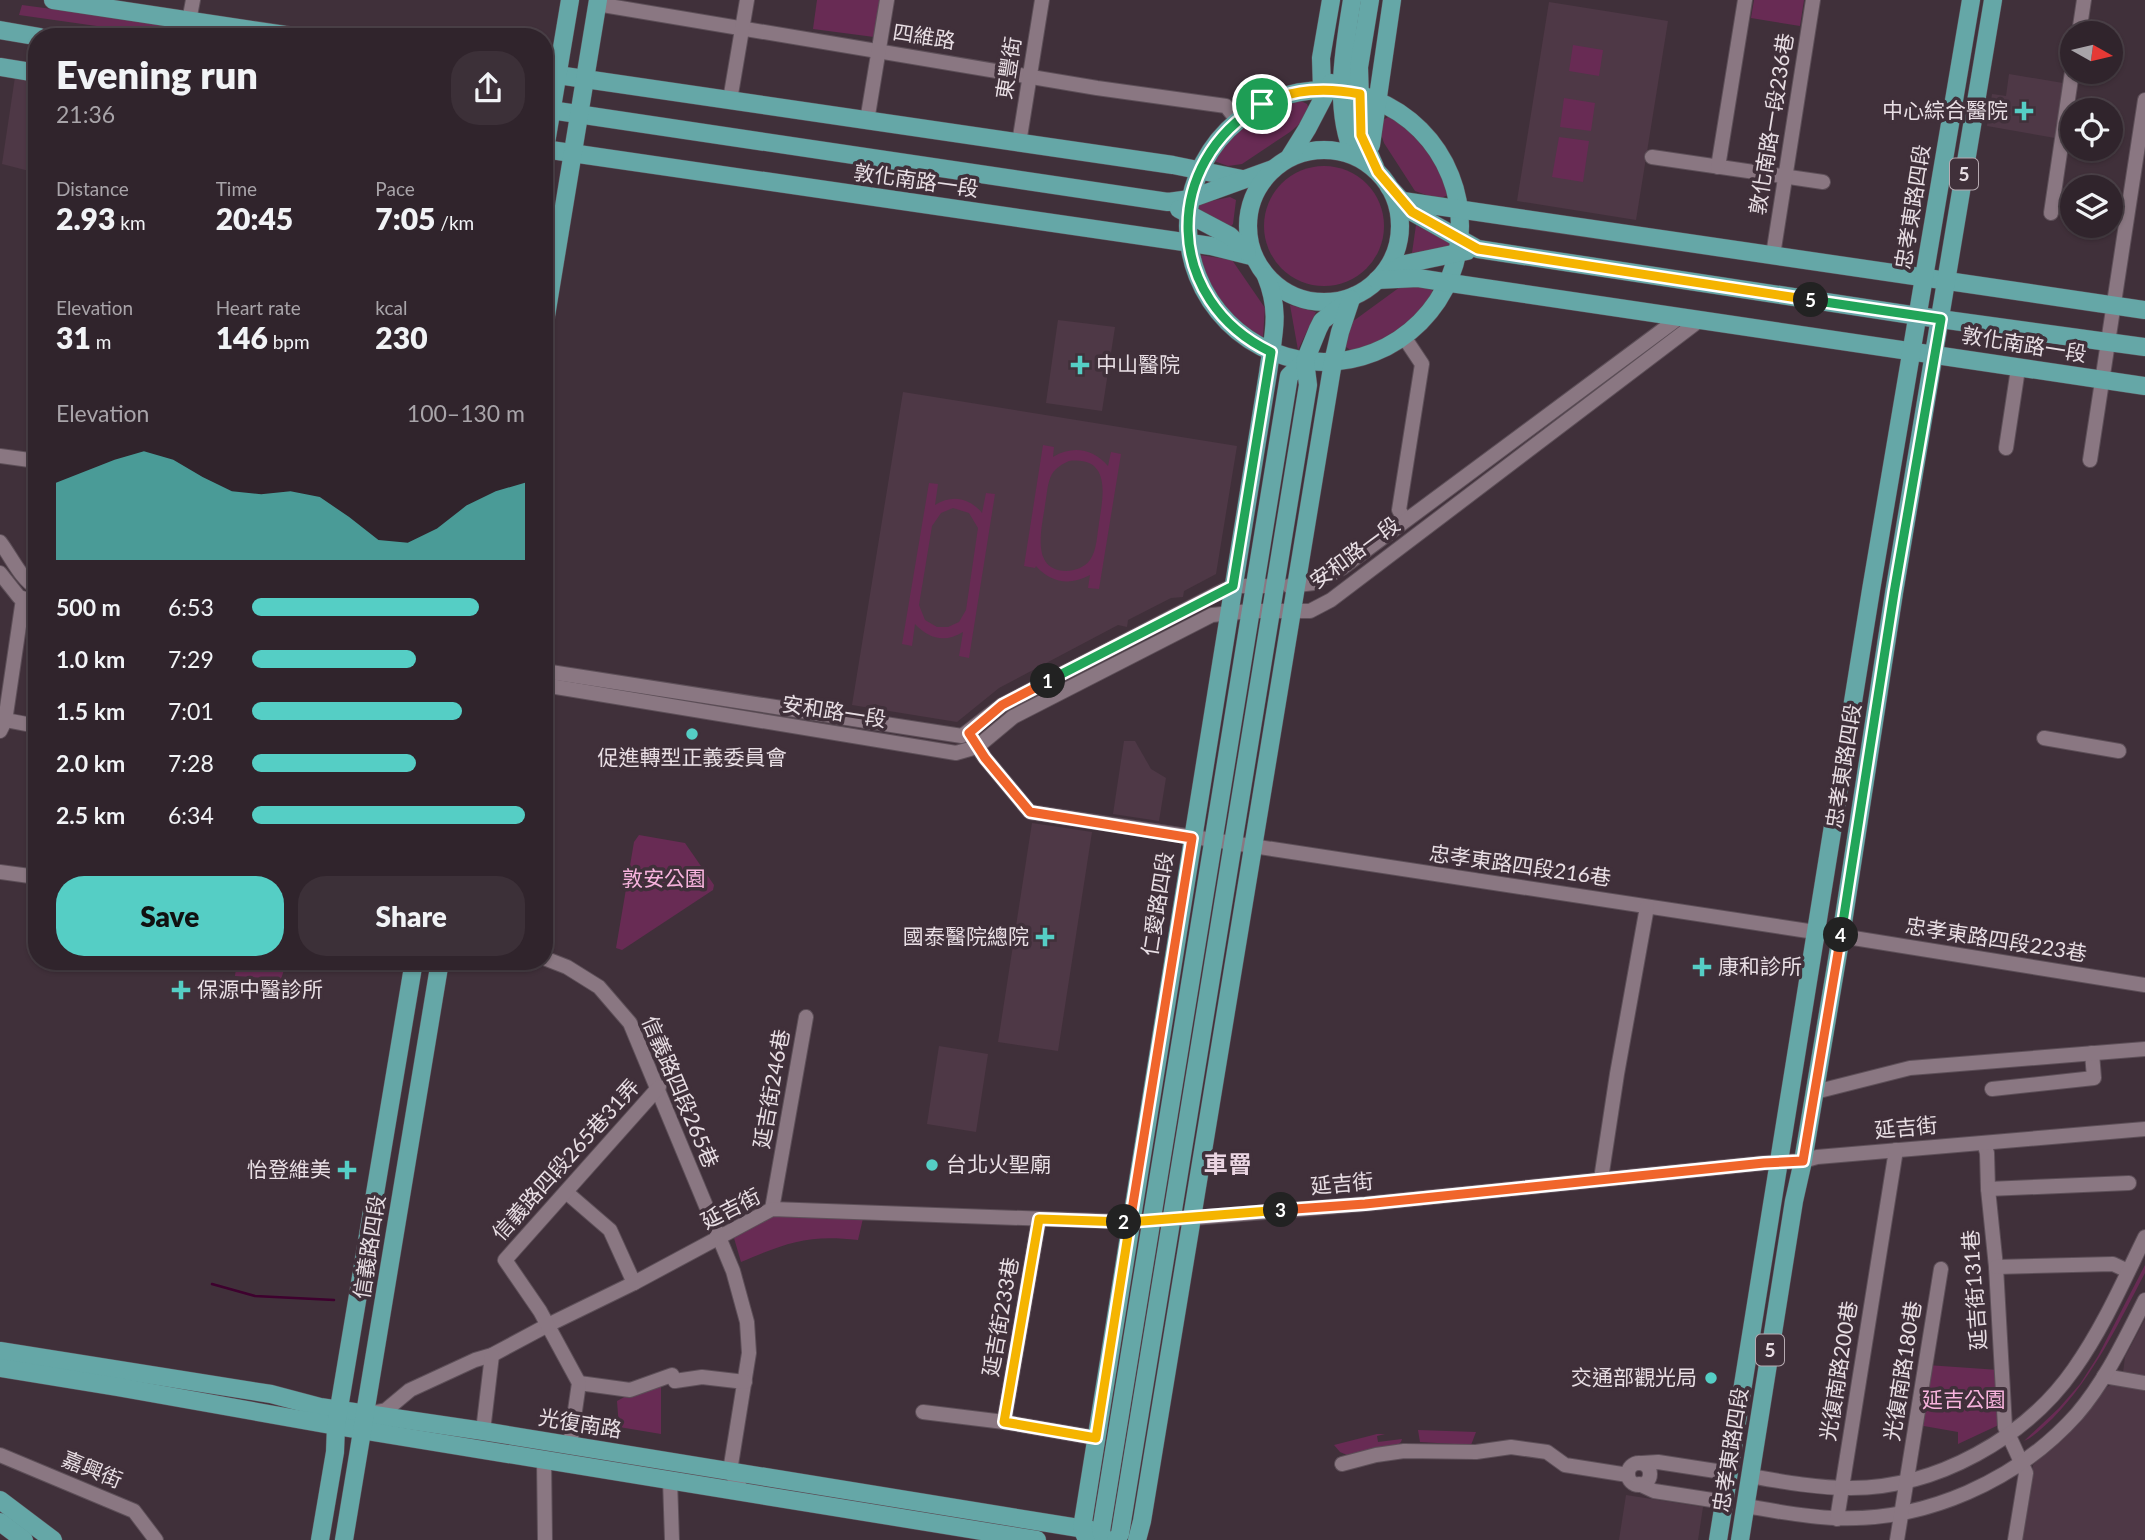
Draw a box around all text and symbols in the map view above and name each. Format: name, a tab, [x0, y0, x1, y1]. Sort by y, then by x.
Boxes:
street label: 四維路	[891, 18, 957, 53]
north arrow	[2060, 21, 2123, 84]
map controls	[2060, 21, 2123, 238]
street label: 敦化南路一段236巷	[1744, 31, 1797, 216]
street label: 東豐街	[990, 35, 1025, 101]
text: Evening run	[56, 51, 258, 97]
button: share	[451, 51, 525, 125]
pin	[1232, 74, 1292, 134]
icon: arrive	[1243, 85, 1281, 123]
place label: 中心綜合醫院	[1882, 97, 2008, 122]
button: locate	[2060, 98, 2123, 161]
text: 21:36	[56, 100, 115, 128]
marker: 中心綜合醫院	[2014, 101, 2034, 121]
street label: 忠孝東路四段	[1889, 143, 1934, 271]
street label: 敦化南路一段	[852, 158, 980, 201]
road number: 5	[1950, 158, 1978, 190]
button: layers	[2060, 175, 2123, 238]
text: Distance	[56, 177, 129, 200]
text: Time	[216, 177, 257, 200]
text: Pace	[375, 177, 415, 200]
text: 2.93	[56, 200, 115, 236]
text: 20:45	[216, 200, 293, 236]
text: 7:05	[375, 200, 435, 236]
text: km	[115, 211, 146, 234]
text: /km	[435, 211, 474, 234]
pin: 5	[1794, 282, 1828, 318]
text: 5	[1805, 288, 1816, 311]
text: Elevation	[56, 296, 133, 319]
text: Heart rate	[216, 296, 301, 319]
text: kcal	[375, 296, 407, 319]
text: 31	[56, 319, 91, 355]
text: 146	[216, 319, 268, 355]
text: 230	[375, 319, 428, 355]
street label: 敦化南路一段	[1960, 321, 2088, 366]
text: m	[91, 330, 111, 353]
text: bpm	[268, 330, 310, 353]
place label: 中山醫院	[1096, 351, 1180, 376]
marker: 中山醫院	[1070, 355, 1090, 375]
text: Elevation	[56, 399, 149, 427]
text: 100–130 m	[407, 399, 525, 427]
street label: 安和路一段	[1304, 511, 1404, 593]
text: 500 m	[56, 593, 121, 621]
text: 6:53	[168, 593, 214, 621]
text: 1.0 km	[56, 645, 125, 673]
text: 7:29	[168, 645, 214, 673]
pin: 1	[1030, 664, 1066, 698]
text: 1	[1042, 669, 1053, 692]
street label: 安和路一段	[780, 690, 888, 731]
text: 1.5 km	[56, 697, 125, 725]
text: 7:01	[168, 697, 214, 725]
street label: 忠孝東路四段	[1820, 702, 1865, 830]
marker: 促進轉型正義委員會	[684, 726, 700, 742]
place label: 促進轉型正義委員會	[598, 744, 787, 769]
text: 2.0 km	[56, 749, 125, 777]
text: 7:28	[168, 749, 214, 777]
text: 2.5 km	[56, 801, 125, 829]
text: 6:34	[168, 801, 214, 829]
street label: 忠孝東路四段216巷	[1428, 839, 1613, 890]
street label: 仁愛路四段	[1136, 850, 1177, 958]
park label: 敦安公園	[622, 865, 706, 890]
button: Save	[56, 876, 284, 956]
button: Share	[298, 876, 525, 956]
street label: 忠孝東路四段223巷	[1904, 912, 2089, 965]
pin: 4	[1824, 918, 1858, 953]
place label: 國泰醫院總院	[903, 923, 1029, 948]
text: 4	[1835, 923, 1846, 946]
marker: 國泰醫院總院	[1035, 927, 1055, 947]
place label: 康和診所	[1718, 953, 1802, 978]
marker: 康和診所	[1692, 957, 1712, 977]
place label: 保源中醫診所	[197, 976, 323, 1001]
marker: 保源中醫診所	[171, 980, 191, 1000]
street label: 信義路四段265巷	[638, 1012, 725, 1171]
street label: 延吉街246巷	[748, 1027, 793, 1150]
street label: 信義路四段265巷31弄	[486, 1073, 644, 1245]
street label: 延吉街	[1873, 1111, 1938, 1142]
district label: 車罾	[1204, 1149, 1252, 1178]
place label: 台北火聖廟	[946, 1151, 1051, 1176]
place label: 怡登維美	[247, 1156, 331, 1181]
marker: 台北火聖廟	[924, 1157, 940, 1173]
marker: 怡登維美	[337, 1160, 357, 1180]
street label: 延吉街	[1309, 1167, 1374, 1198]
street label: 延吉街	[697, 1182, 764, 1233]
pin: 3	[1264, 1192, 1298, 1228]
street label: 信義路四段	[348, 1193, 389, 1301]
text: 3	[1275, 1198, 1286, 1221]
pin: 2	[1106, 1204, 1142, 1240]
text: 2	[1118, 1210, 1129, 1233]
street label: 延吉街131巷	[1957, 1229, 1990, 1351]
street label: 延吉街233巷	[977, 1255, 1022, 1378]
street label: 光復南路200巷	[1814, 1299, 1861, 1443]
street label: 光復南路180巷	[1878, 1299, 1925, 1443]
road number: 5	[1756, 1334, 1784, 1366]
place label: 交通部觀光局	[1571, 1364, 1697, 1389]
marker: 交通部觀光局	[1703, 1370, 1719, 1386]
street label: 忠孝東路四段	[1707, 1386, 1752, 1514]
park label: 延吉公園	[1922, 1386, 2006, 1411]
street label: 光復南路	[537, 1404, 624, 1441]
street label: 嘉興街	[59, 1445, 126, 1492]

